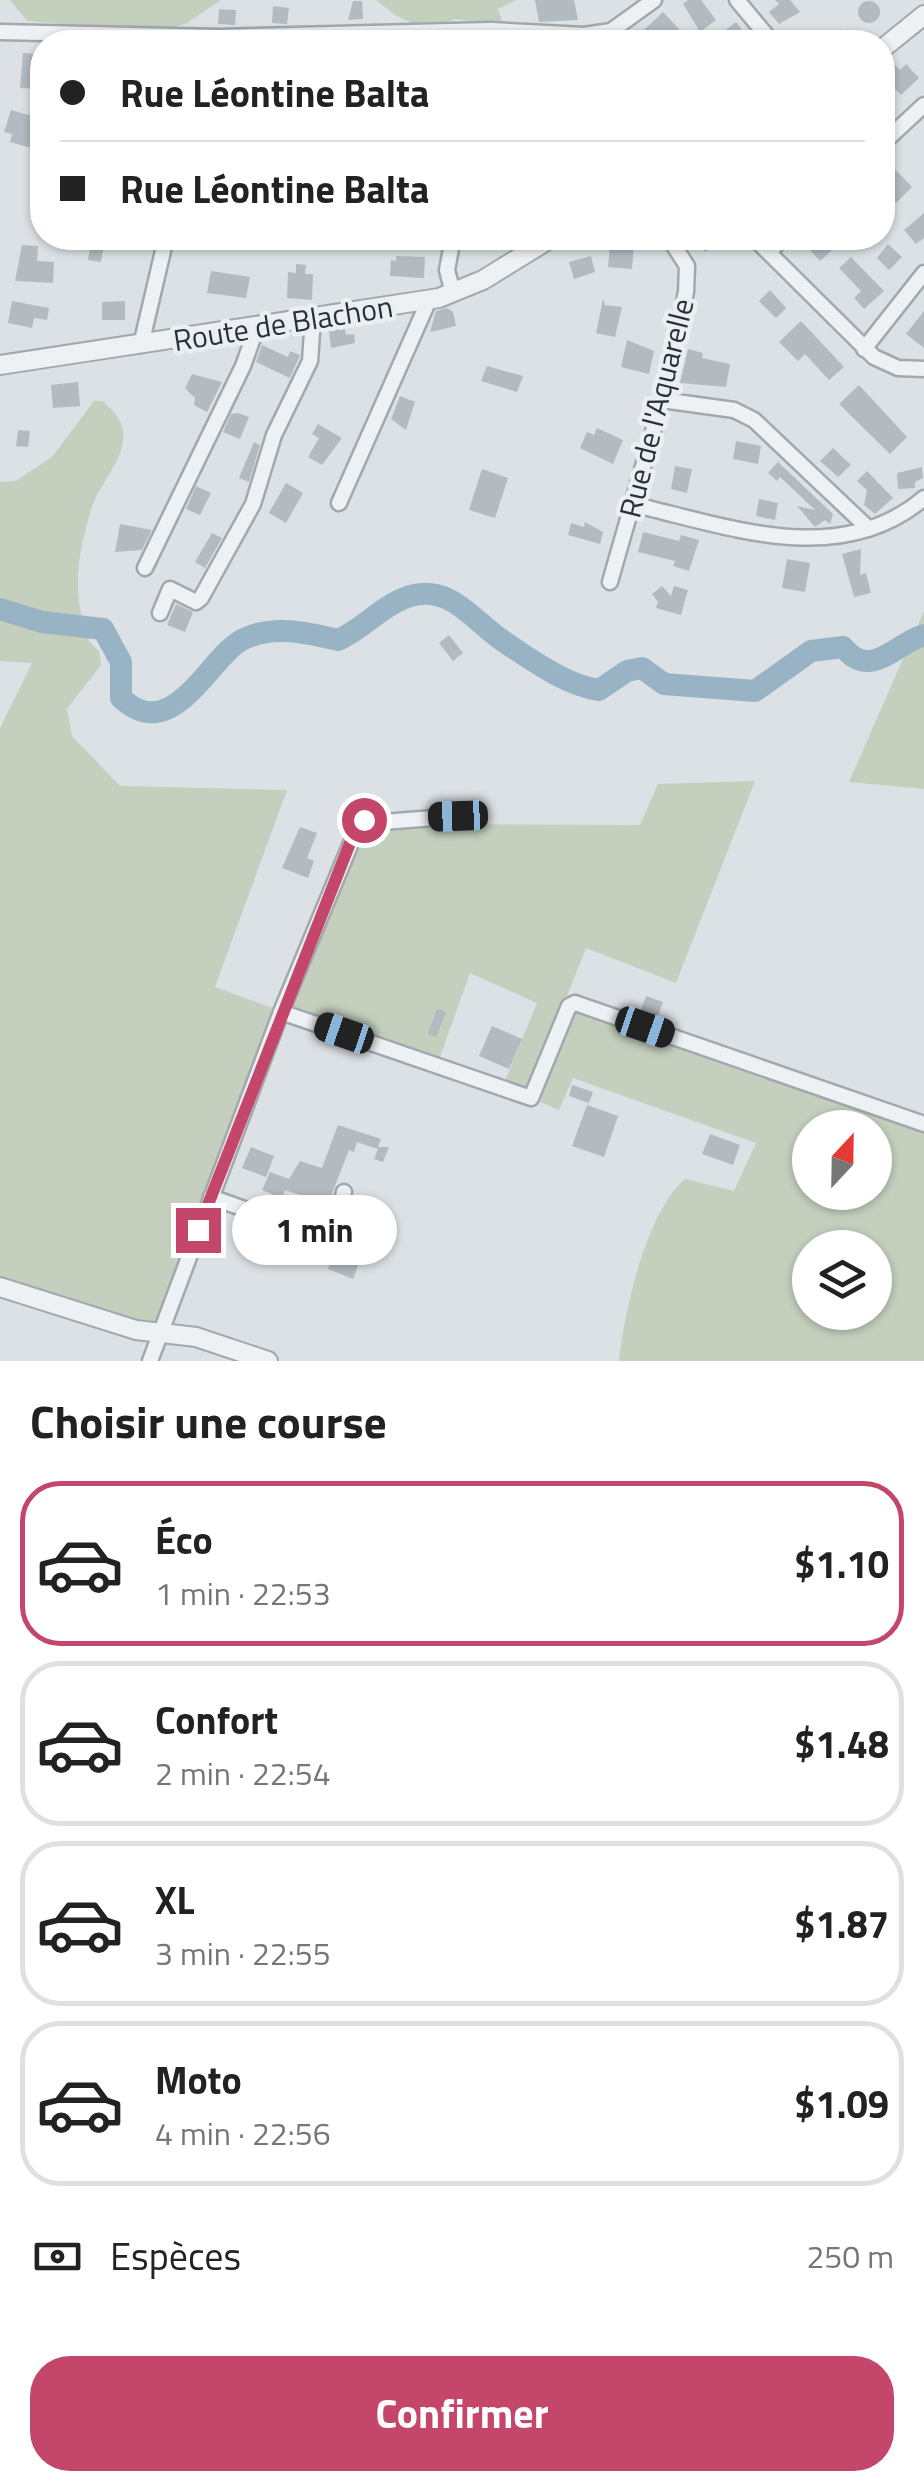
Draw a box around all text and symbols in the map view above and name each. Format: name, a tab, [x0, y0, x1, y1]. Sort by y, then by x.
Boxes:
text: Rue Léontine Balta	[120, 64, 429, 122]
text: Rue Léontine Balta	[120, 160, 429, 218]
street label: Route de Blachon	[170, 283, 396, 363]
street label: Rue de l'Aquarelle	[607, 294, 705, 522]
route start	[342, 798, 387, 843]
car	[427, 800, 489, 832]
car	[612, 1003, 678, 1051]
car	[311, 1009, 377, 1057]
north arrow	[792, 1110, 892, 1210]
map controls	[792, 1110, 892, 1330]
callout: 1 min	[233, 1195, 398, 1265]
text: 1 min	[276, 1206, 353, 1254]
route end	[176, 1208, 221, 1253]
button: layers	[792, 1230, 892, 1330]
text: Choisir une course	[30, 1387, 387, 1455]
text: Éco	[155, 1511, 213, 1569]
icon: car	[35, 1519, 125, 1609]
text: $1.10	[794, 1535, 889, 1593]
text: 1 min · 22:53	[155, 1569, 331, 1617]
text: Confort	[155, 1691, 278, 1749]
icon: car	[35, 1699, 125, 1789]
text: $1.48	[794, 1715, 889, 1773]
text: 2 min · 22:54	[155, 1749, 331, 1797]
text: XL	[155, 1871, 195, 1929]
icon: car	[35, 1879, 125, 1969]
text: $1.87	[794, 1895, 889, 1953]
text: 3 min · 22:55	[155, 1929, 331, 1977]
text: Moto	[155, 2051, 242, 2109]
icon: car	[35, 2059, 125, 2149]
text: $1.09	[794, 2075, 889, 2133]
text: 4 min · 22:56	[155, 2109, 331, 2157]
text: Espèces	[110, 2227, 241, 2285]
icon: cash	[30, 2229, 85, 2284]
text: 250 m	[806, 2232, 894, 2280]
button: Confirmer	[30, 2356, 894, 2471]

